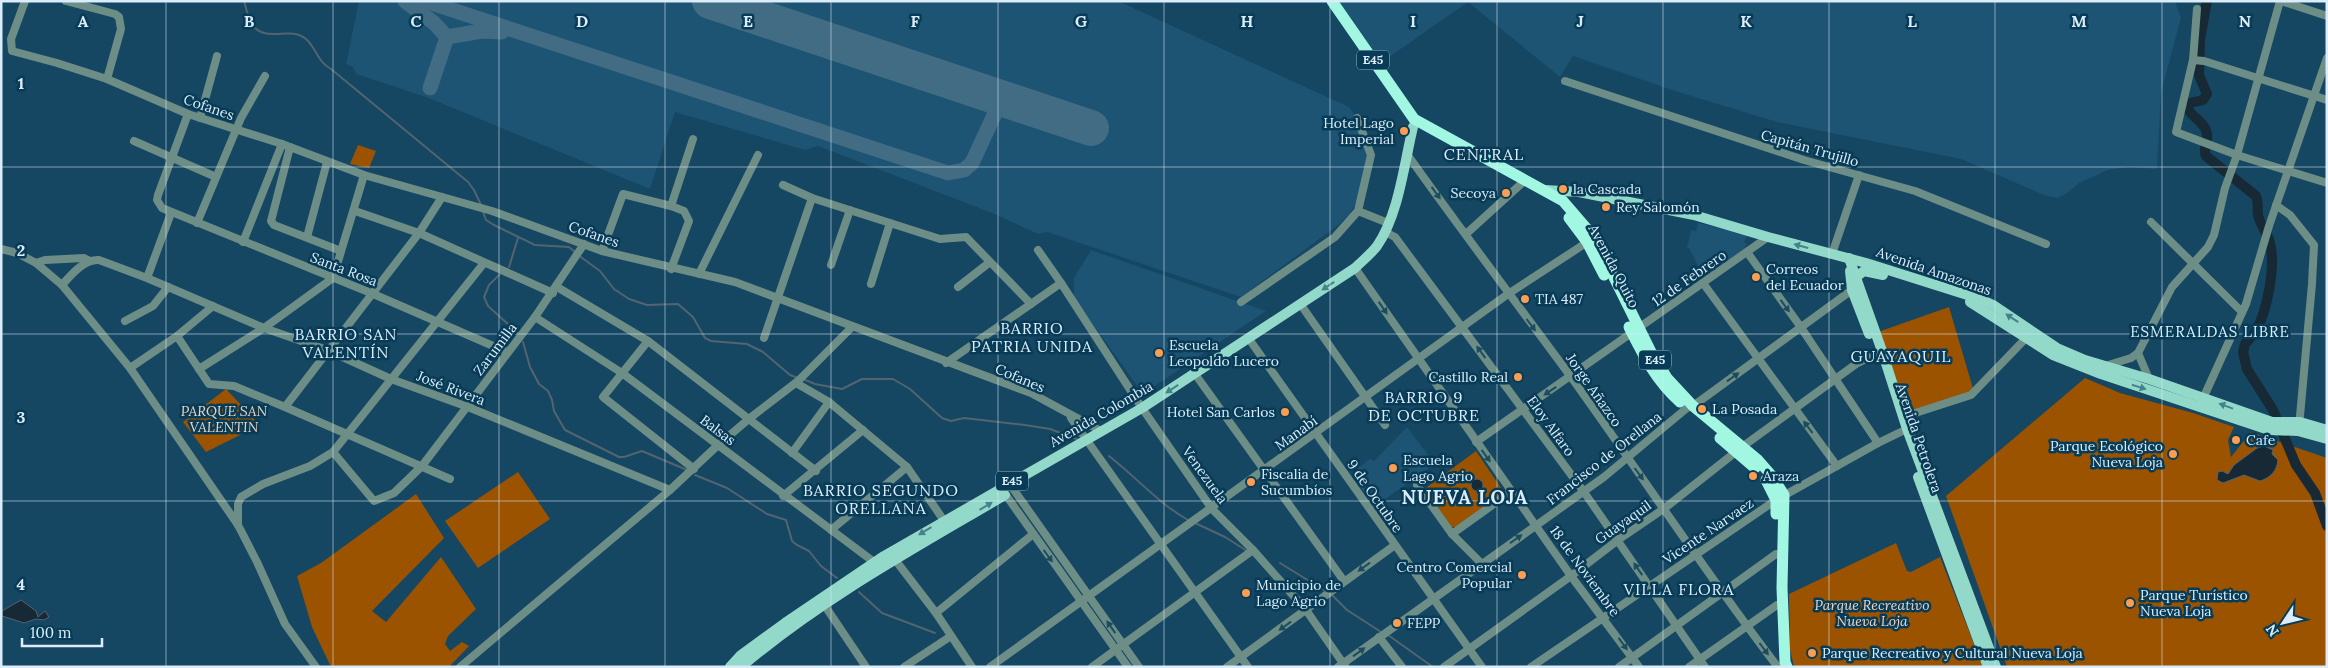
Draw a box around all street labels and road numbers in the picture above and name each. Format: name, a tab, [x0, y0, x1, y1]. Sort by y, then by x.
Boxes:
road number: E45	[1357, 50, 1389, 70]
street label: Cofanes	[181, 90, 237, 124]
street label: Capitán Trujillo	[1759, 125, 1861, 171]
street label: Cofanes	[566, 217, 622, 251]
street label: Avenida Quito	[1584, 220, 1644, 311]
street label: Avenida Amazonas	[1873, 243, 1994, 299]
street label: 12 de Febrero	[1648, 246, 1730, 310]
street label: Santa Rosa	[308, 248, 380, 290]
street label: Zarumilla	[469, 319, 521, 379]
street label: Jorge Añazco	[1562, 349, 1626, 430]
road number: E45	[1639, 350, 1671, 370]
street label: Cofanes	[992, 359, 1048, 397]
street label: José Rivera	[413, 366, 488, 409]
street label: Avenida Colombia	[1045, 377, 1156, 451]
street label: Avenida Petrolera	[1891, 380, 1946, 495]
street label: Eloy Alfaro	[1523, 392, 1579, 460]
street label: Francisco de Orellana	[1543, 407, 1665, 509]
street label: Balsas	[697, 411, 739, 449]
street label: Manabí	[1271, 412, 1321, 454]
street label: Venezuela	[1178, 442, 1232, 507]
street label: 9 de Octubre	[1343, 456, 1407, 536]
road number: E45	[996, 472, 1028, 491]
street label: Vicente Narvaez	[1658, 494, 1757, 569]
street label: Guayaquil	[1591, 496, 1655, 548]
street label: 18 de Noviembre	[1546, 522, 1624, 620]

